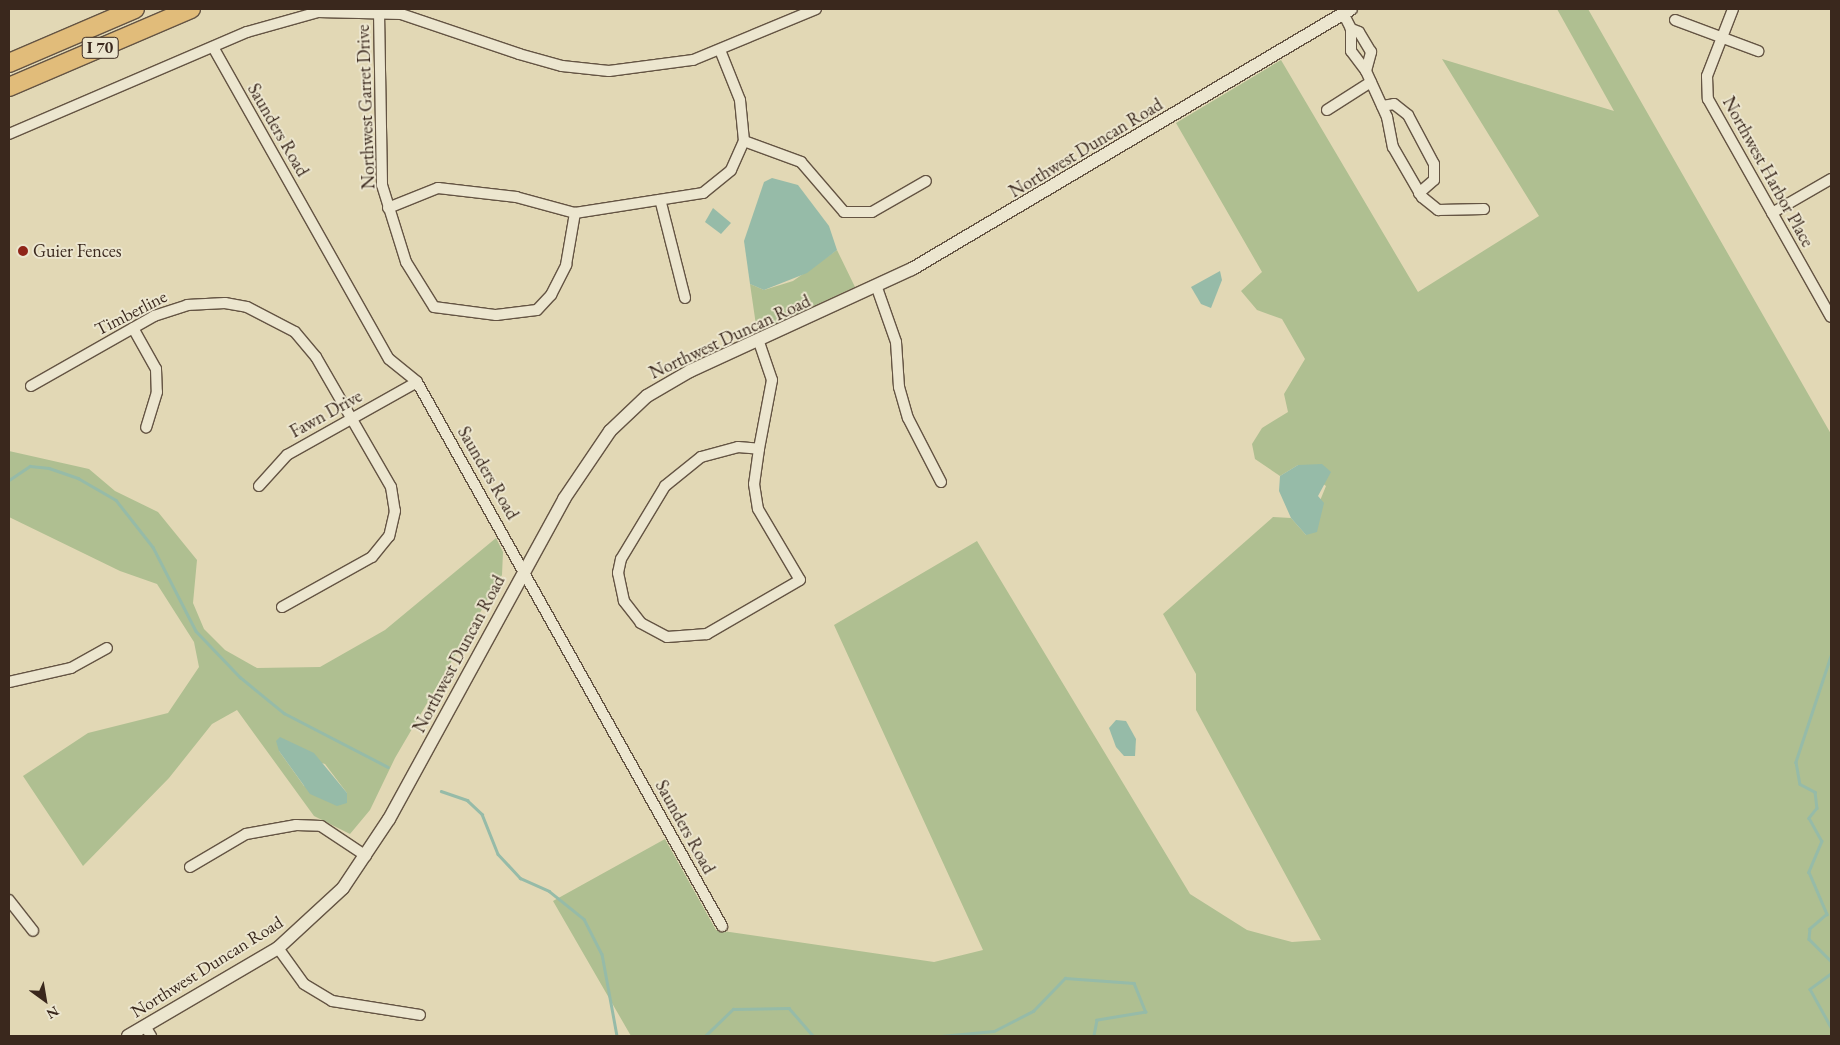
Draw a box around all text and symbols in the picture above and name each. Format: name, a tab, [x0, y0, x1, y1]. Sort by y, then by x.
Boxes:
street label: Northwest Garret Drive	[352, 24, 380, 190]
road number: I 70	[81, 34, 119, 62]
street label: Saunders Road	[243, 80, 313, 180]
street label: Northwest Harbor Place	[1718, 93, 1818, 251]
street label: Northwest Duncan Road	[1005, 94, 1167, 202]
place label: Guier Fences	[33, 240, 122, 262]
marker: Guier Fences	[17, 245, 29, 257]
street label: Timberline	[91, 286, 171, 340]
street label: Northwest Duncan Road	[646, 290, 814, 384]
street label: Fawn Drive	[286, 385, 366, 443]
street label: Saunders Road	[453, 423, 523, 523]
street label: Northwest Duncan Road	[408, 572, 510, 736]
street label: Saunders Road	[650, 776, 720, 878]
street label: Northwest Duncan Road	[127, 911, 287, 1023]
north arrow	[20, 975, 70, 1025]
text: N	[43, 1002, 63, 1023]

